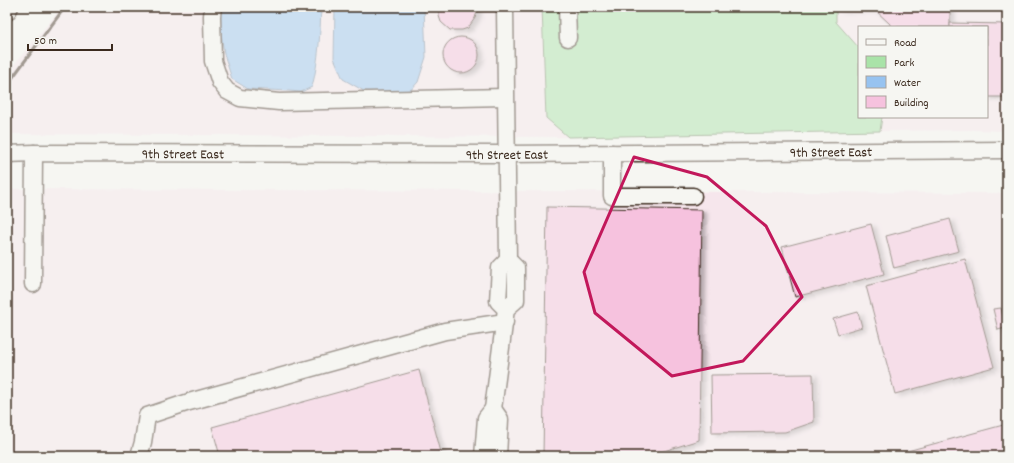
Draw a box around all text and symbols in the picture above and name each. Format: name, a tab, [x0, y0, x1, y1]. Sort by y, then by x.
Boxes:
scale bar	[28, 26, 112, 52]
legend	[858, 26, 988, 118]
text: 50 m	[34, 33, 57, 50]
text: Road	[894, 35, 916, 52]
text: Park	[894, 55, 915, 72]
text: Water	[894, 75, 921, 92]
text: Building	[894, 95, 929, 112]
street label: 9th Street East	[790, 143, 872, 164]
street label: 9th Street East	[142, 145, 224, 165]
street label: 9th Street East	[466, 146, 548, 166]

